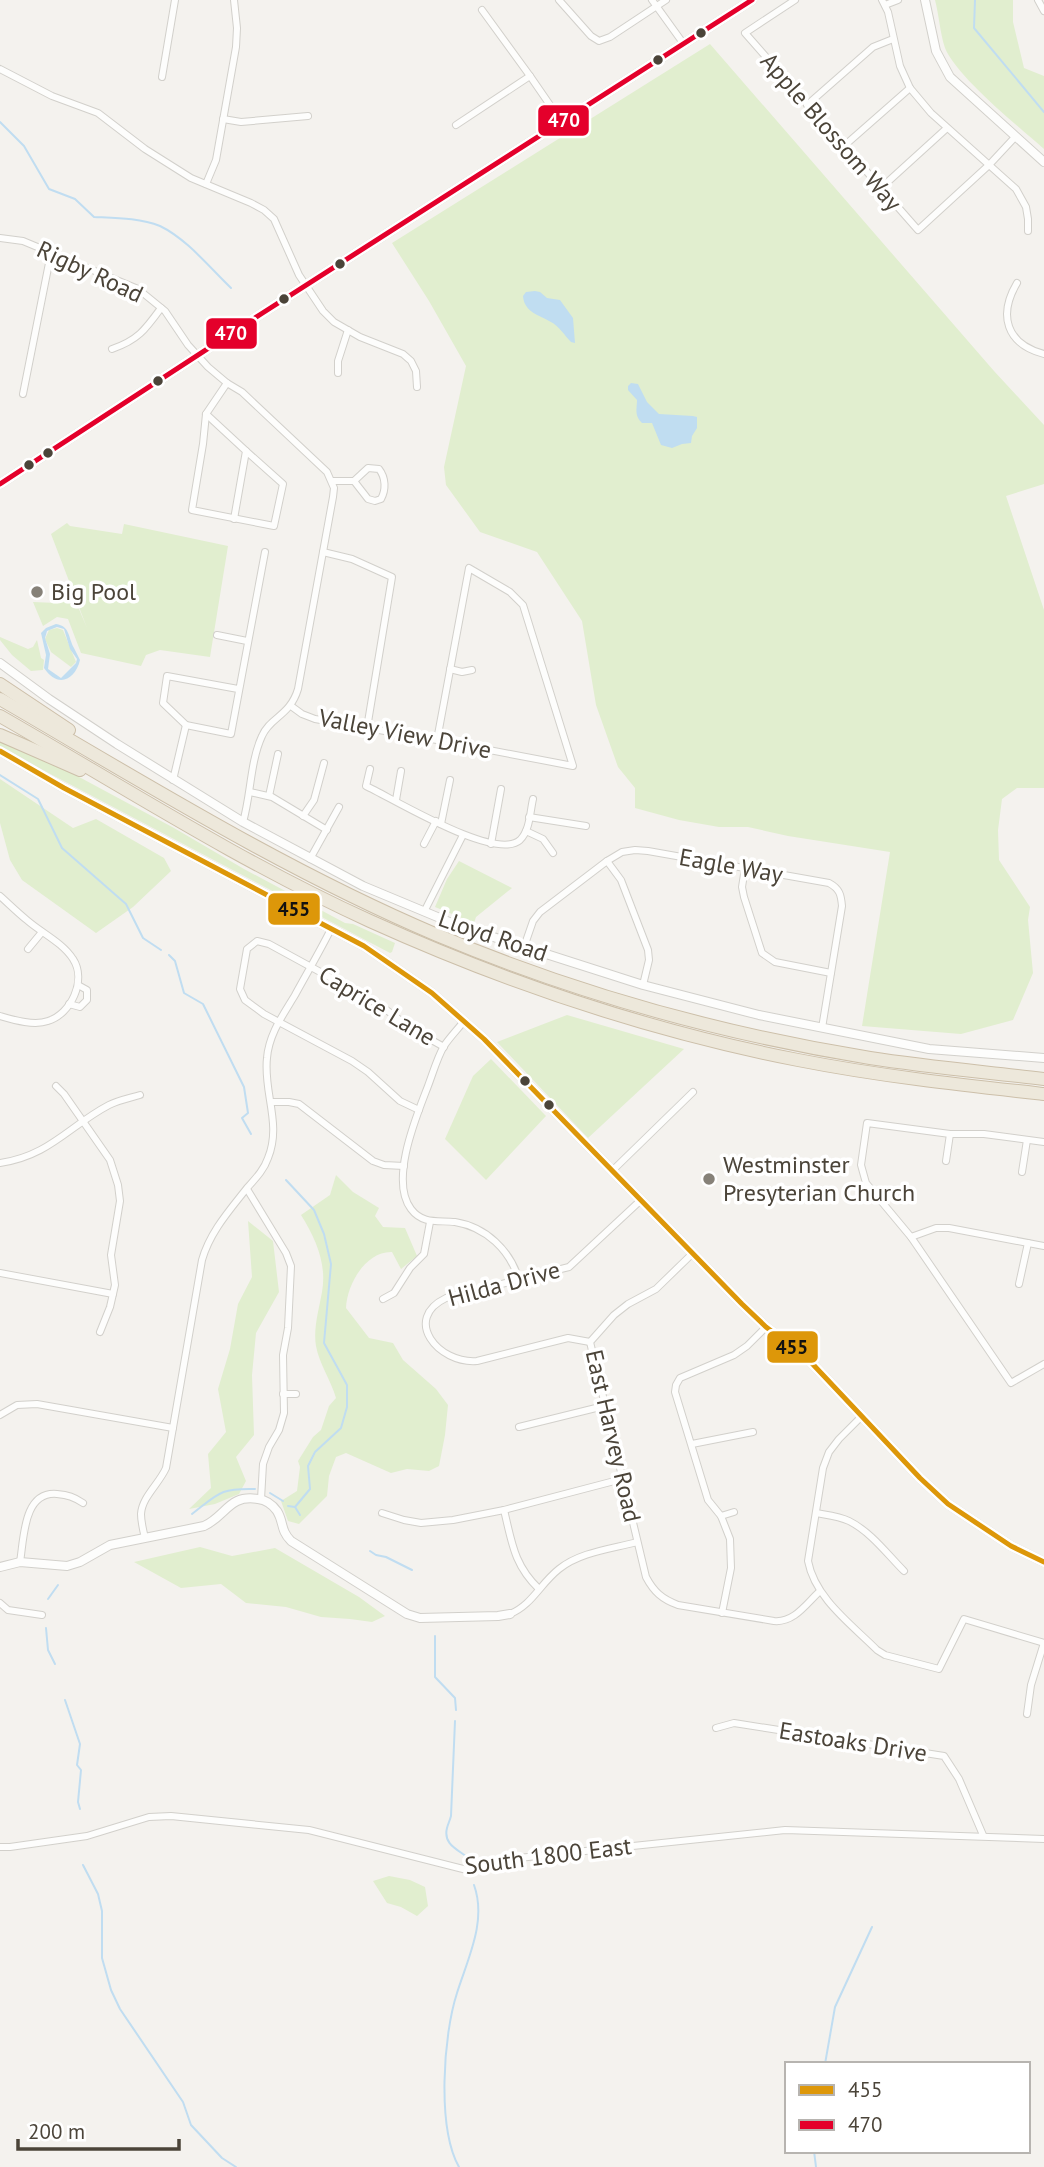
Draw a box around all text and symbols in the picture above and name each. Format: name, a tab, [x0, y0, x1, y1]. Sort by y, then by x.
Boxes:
unlabelled marker	[694, 26, 708, 40]
street label: Apple Blossom Way	[754, 46, 909, 217]
unlabelled marker	[651, 53, 665, 67]
line badge: 470	[537, 104, 590, 137]
text: 470	[548, 108, 580, 132]
street label: Rigby Road	[32, 233, 148, 310]
unlabelled marker	[333, 257, 347, 271]
unlabelled marker	[277, 292, 291, 306]
line badge: 470	[205, 317, 258, 350]
text: 470	[215, 321, 247, 345]
unlabelled marker	[151, 374, 165, 388]
unlabelled marker	[41, 446, 55, 460]
unlabelled marker	[22, 458, 36, 472]
place label: Big Pool	[51, 576, 136, 607]
marker: Big Pool	[29, 584, 45, 600]
street label: Valley View Drive	[315, 701, 494, 765]
street label: Eagle Way	[677, 841, 785, 890]
line badge: 455	[267, 892, 321, 926]
text: 455	[278, 897, 310, 921]
street label: Lloyd Road	[435, 902, 552, 969]
street label: Caprice Lane	[313, 959, 441, 1053]
unlabelled marker	[518, 1074, 532, 1088]
unlabelled marker	[542, 1098, 556, 1112]
place label: Westminster Presyterian Church	[723, 1149, 915, 1208]
marker: Westminster Presyterian Church	[701, 1171, 717, 1187]
street label: Hilda Drive	[445, 1254, 563, 1313]
line badge: 455	[766, 1330, 819, 1364]
text: 455	[776, 1335, 808, 1359]
street label: East Harvey Road	[579, 1347, 648, 1525]
street label: Eastoaks Drive	[777, 1715, 929, 1768]
street label: South 1800 East	[463, 1830, 633, 1881]
legend	[785, 2062, 1030, 2153]
text: 455	[848, 2076, 882, 2103]
scale bar	[18, 2108, 178, 2152]
text: 470	[848, 2111, 882, 2138]
text: 200 m	[28, 2118, 85, 2145]

